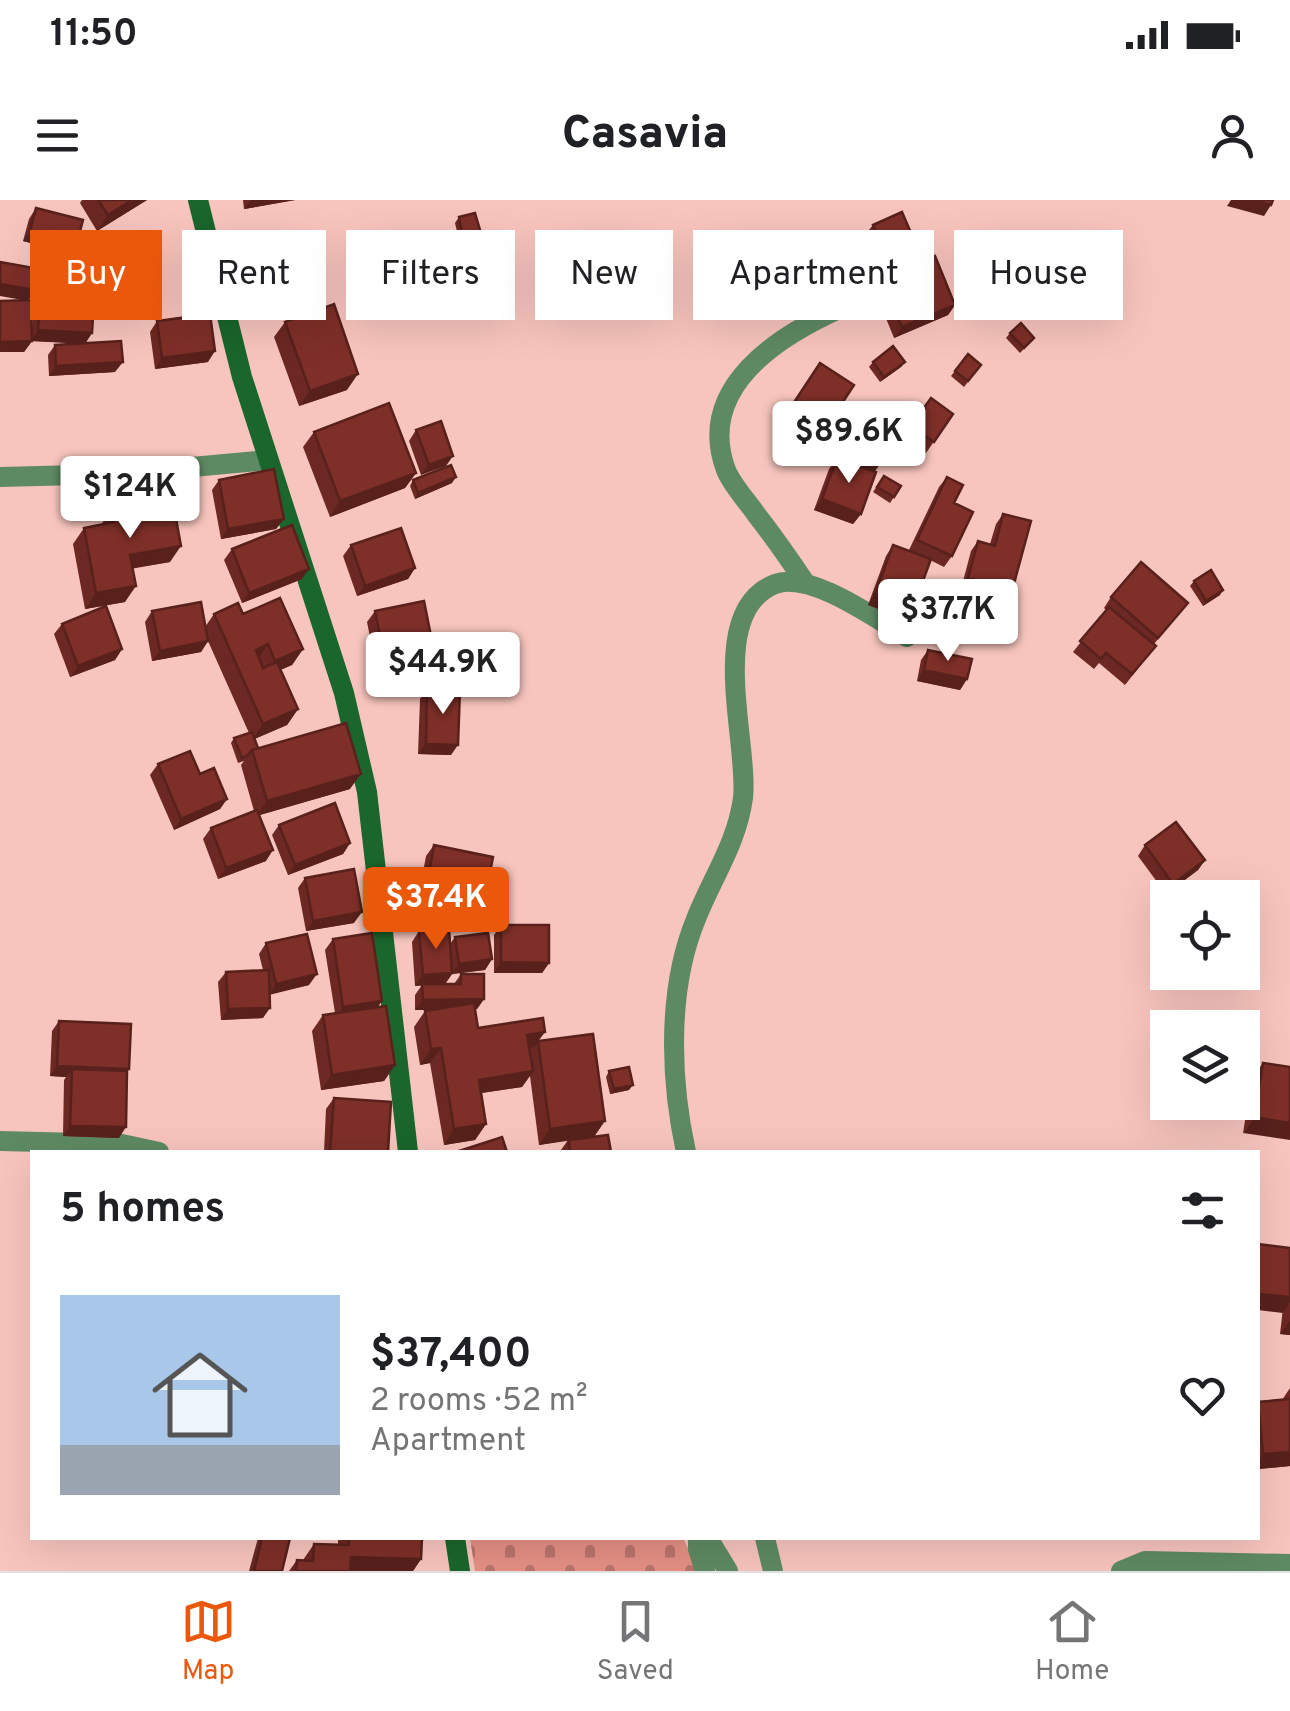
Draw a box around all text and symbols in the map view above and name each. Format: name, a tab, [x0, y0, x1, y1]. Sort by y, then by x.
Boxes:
text: 11:50	[50, 11, 138, 60]
text: Casavia	[562, 107, 728, 164]
icon: menu	[30, 108, 85, 163]
icon: person	[1205, 108, 1260, 163]
chip: Buy	[30, 230, 162, 320]
chip: Rent	[182, 230, 326, 320]
chip: Filters	[346, 230, 515, 320]
chip: New	[535, 230, 673, 320]
chip: Apartment	[693, 230, 934, 320]
chip: House	[954, 230, 1123, 320]
pin: $89.6K	[768, 401, 930, 486]
text: $89.6K	[794, 413, 904, 453]
pin: $124K	[60, 456, 200, 541]
text: $124K	[83, 468, 177, 508]
pin: $37.7K	[867, 579, 1029, 664]
text: $37.7K	[900, 591, 996, 631]
pin: $44.9K	[362, 632, 524, 717]
text: $44.9K	[388, 644, 498, 684]
pin: $37.4K	[355, 867, 517, 952]
text: $37.4K	[385, 879, 487, 919]
map controls	[1150, 880, 1260, 1120]
button: locate	[1150, 880, 1260, 990]
button: layers	[1150, 1010, 1260, 1120]
icon: filters	[1175, 1183, 1230, 1238]
text: 5 homes	[60, 1184, 225, 1237]
text: $37,400	[370, 1329, 532, 1382]
icon: home	[140, 1335, 260, 1455]
icon: heart	[1175, 1368, 1230, 1423]
text: 2 rooms · 52 m²	[370, 1382, 587, 1422]
text: Apartment	[370, 1422, 526, 1462]
tab: Map	[181, 1594, 236, 1690]
tab: Saved	[597, 1594, 674, 1690]
tab: Home	[1035, 1594, 1109, 1690]

